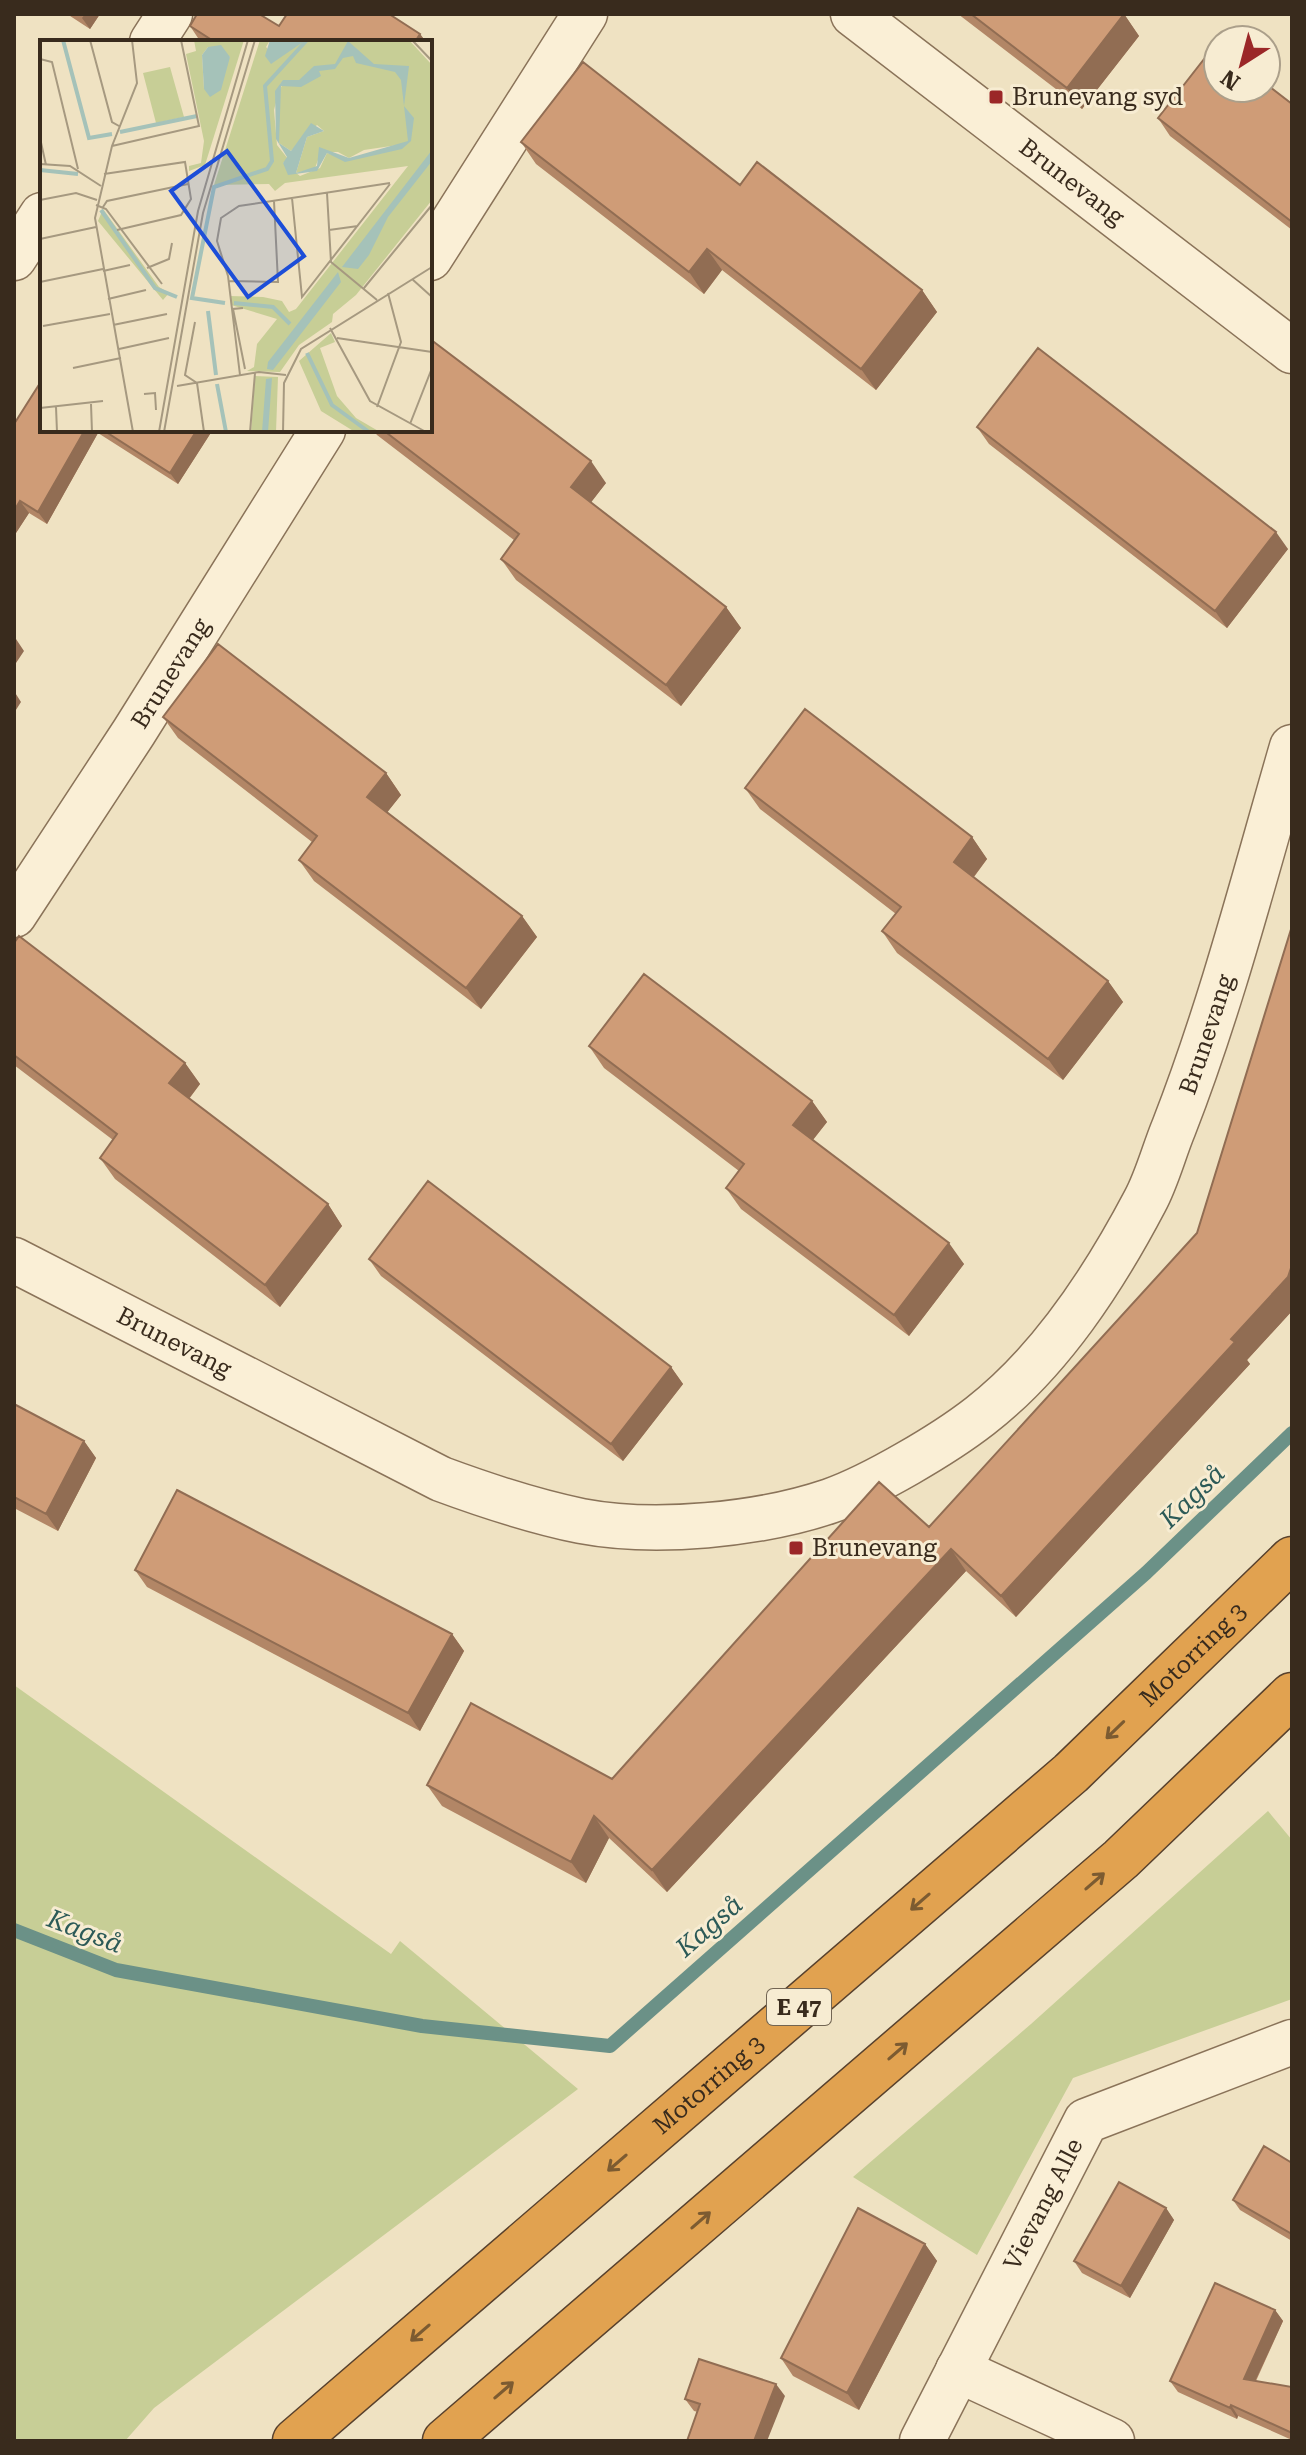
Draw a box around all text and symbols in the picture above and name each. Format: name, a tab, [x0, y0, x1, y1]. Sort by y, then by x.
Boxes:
north arrow	[1202, 24, 1282, 104]
inset map	[40, 40, 432, 432]
text: N	[1216, 65, 1245, 95]
place label: Brunevang syd	[1012, 83, 1183, 111]
marker: Brunevang syd	[987, 88, 1005, 106]
street label: Brunevang	[1014, 133, 1130, 231]
street label: Brunevang	[126, 613, 216, 734]
street label: Brunevang	[1174, 971, 1240, 1098]
street label: Brunevang	[112, 1301, 236, 1383]
water label: Kagså	[1153, 1458, 1230, 1535]
place label: Brunevang	[812, 1534, 937, 1562]
marker: Brunevang	[787, 1539, 805, 1557]
street label: Motorring 3	[1134, 1597, 1252, 1712]
one-way arrow	[1106, 1720, 1125, 1739]
one-way arrow	[1085, 1872, 1105, 1890]
water label: Kagså	[669, 1889, 748, 1963]
one-way arrow	[911, 1893, 931, 1911]
water label: Kagså	[42, 1903, 127, 1959]
road number: E 47	[767, 1989, 831, 2025]
street label: Motorring 3	[648, 2030, 770, 2140]
one-way arrow	[888, 2042, 908, 2060]
street label: Vievang Alle	[998, 2134, 1089, 2275]
one-way arrow	[608, 2154, 628, 2172]
one-way arrow	[691, 2211, 711, 2229]
one-way arrow	[411, 2324, 431, 2342]
one-way arrow	[494, 2381, 514, 2399]

